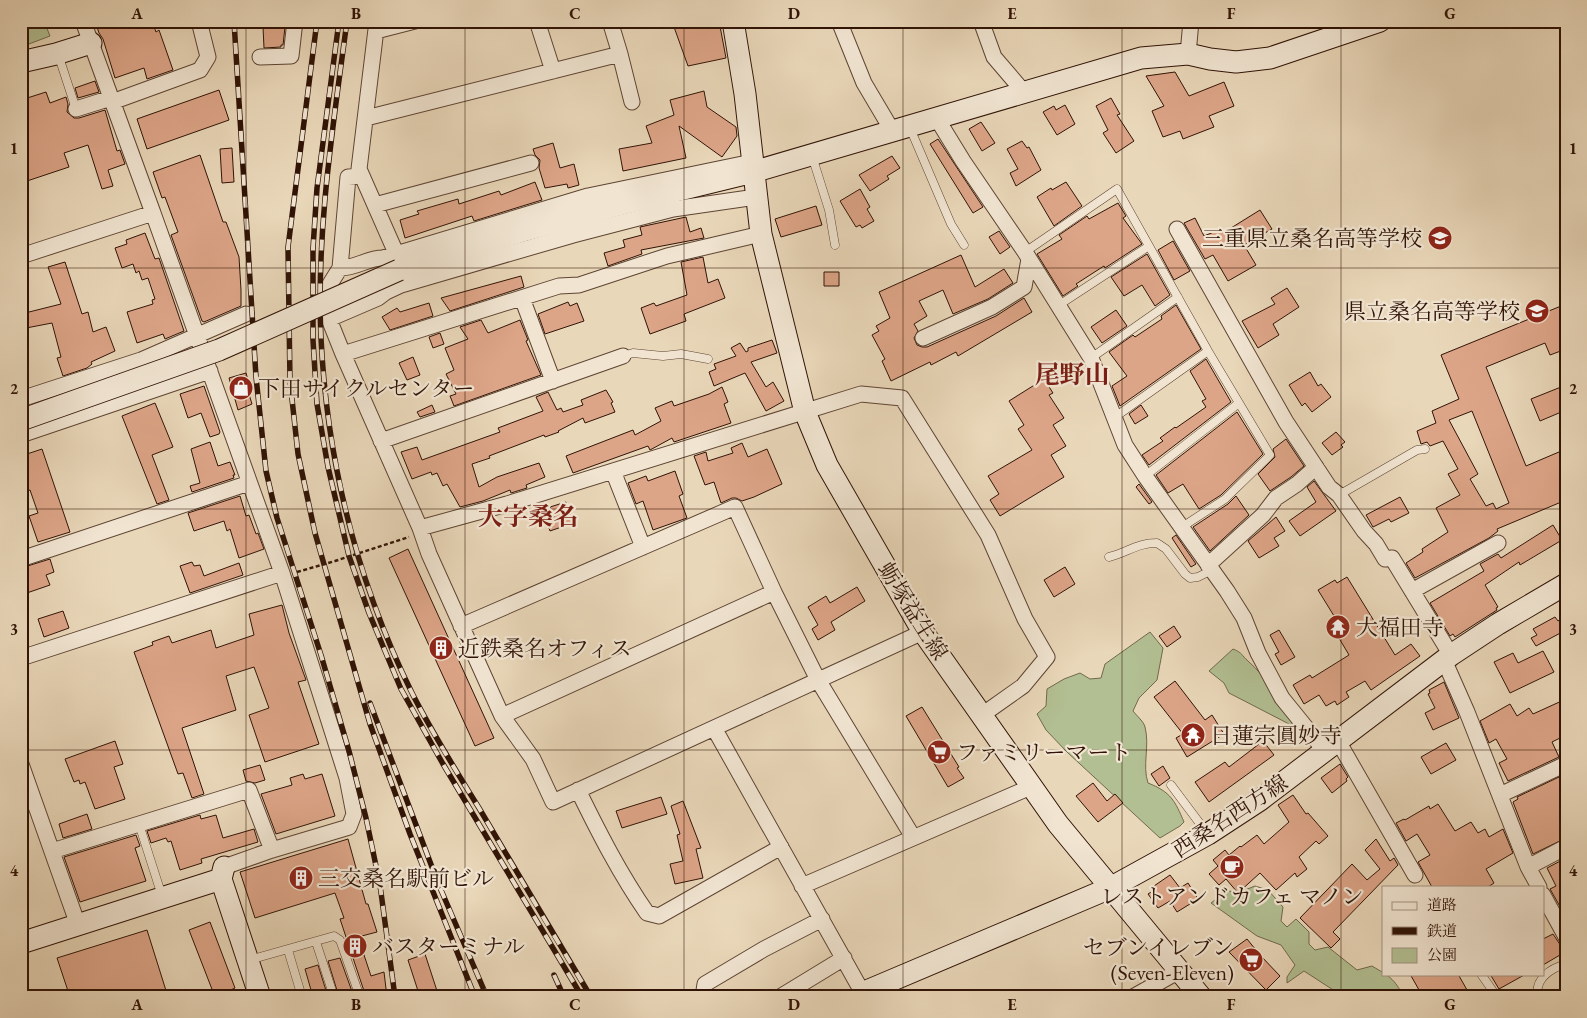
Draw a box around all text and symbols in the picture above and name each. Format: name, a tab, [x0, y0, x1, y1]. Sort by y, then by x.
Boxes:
text: A	[130, 3, 143, 24]
text: B	[351, 3, 361, 24]
text: C	[569, 3, 581, 24]
text: D	[788, 3, 800, 24]
text: E	[1007, 3, 1017, 24]
text: F	[1227, 3, 1236, 24]
text: G	[1444, 3, 1456, 24]
text: 1	[10, 138, 18, 159]
text: 1	[1569, 138, 1577, 159]
place label: 三重県立桑名高等学校	[1202, 224, 1422, 253]
school or university icon: 三重県立桑名高等学校	[1427, 225, 1453, 251]
place label: 県立桑名高等学校	[1344, 297, 1520, 326]
school or university icon: 県立桑名高等学校	[1524, 298, 1550, 324]
district label: 尾野山	[1034, 358, 1110, 390]
place label: 下田サイクルセンター	[258, 374, 474, 403]
shop icon: 下田サイクルセンター	[228, 375, 254, 401]
text: 2	[10, 378, 19, 399]
text: 2	[1569, 378, 1578, 399]
district label: 大字桑名	[478, 500, 578, 532]
street label: 蛎塚益生線	[872, 557, 954, 665]
place label: 大福田寺	[1356, 613, 1444, 642]
temple icon: 大福田寺	[1325, 614, 1351, 640]
text: 3	[10, 619, 18, 640]
text: 3	[1569, 619, 1577, 640]
place label: 近鉄桑名オフィス	[458, 634, 632, 663]
building icon: 近鉄桑名オフィス	[428, 635, 454, 661]
place label: 日蓮宗圓妙寺	[1210, 721, 1342, 750]
temple icon: 日蓮宗圓妙寺	[1180, 722, 1206, 748]
place label: ファミリーマート	[956, 738, 1132, 767]
supermarket icon: ファミリーマート	[926, 739, 952, 765]
street label: 西桑名西方線	[1167, 768, 1293, 864]
cafe icon: レストアンドカフェ マノン	[1219, 854, 1245, 880]
text: 4	[10, 860, 19, 881]
text: 4	[1569, 860, 1578, 881]
place label: 三交桑名駅前ビル	[318, 864, 494, 893]
building icon: 三交桑名駅前ビル	[288, 865, 314, 891]
place label: レストアンドカフェ マノン	[1101, 882, 1363, 911]
legend	[1382, 886, 1544, 976]
text: 道路	[1427, 895, 1457, 914]
text: 鉄道	[1427, 921, 1457, 940]
place label: バスターミナル	[372, 932, 525, 961]
building icon: バスターミナル	[342, 933, 368, 959]
place label: セブンイレブン (Seven-Eleven)	[1083, 933, 1234, 987]
text: 公園	[1427, 945, 1457, 964]
supermarket icon: セブンイレブン (Seven-Eleven)	[1238, 947, 1264, 973]
text: A	[130, 994, 143, 1015]
text: B	[351, 994, 361, 1015]
text: C	[569, 994, 581, 1015]
text: D	[788, 994, 800, 1015]
text: E	[1007, 994, 1017, 1015]
text: F	[1227, 994, 1236, 1015]
text: G	[1444, 994, 1456, 1015]

